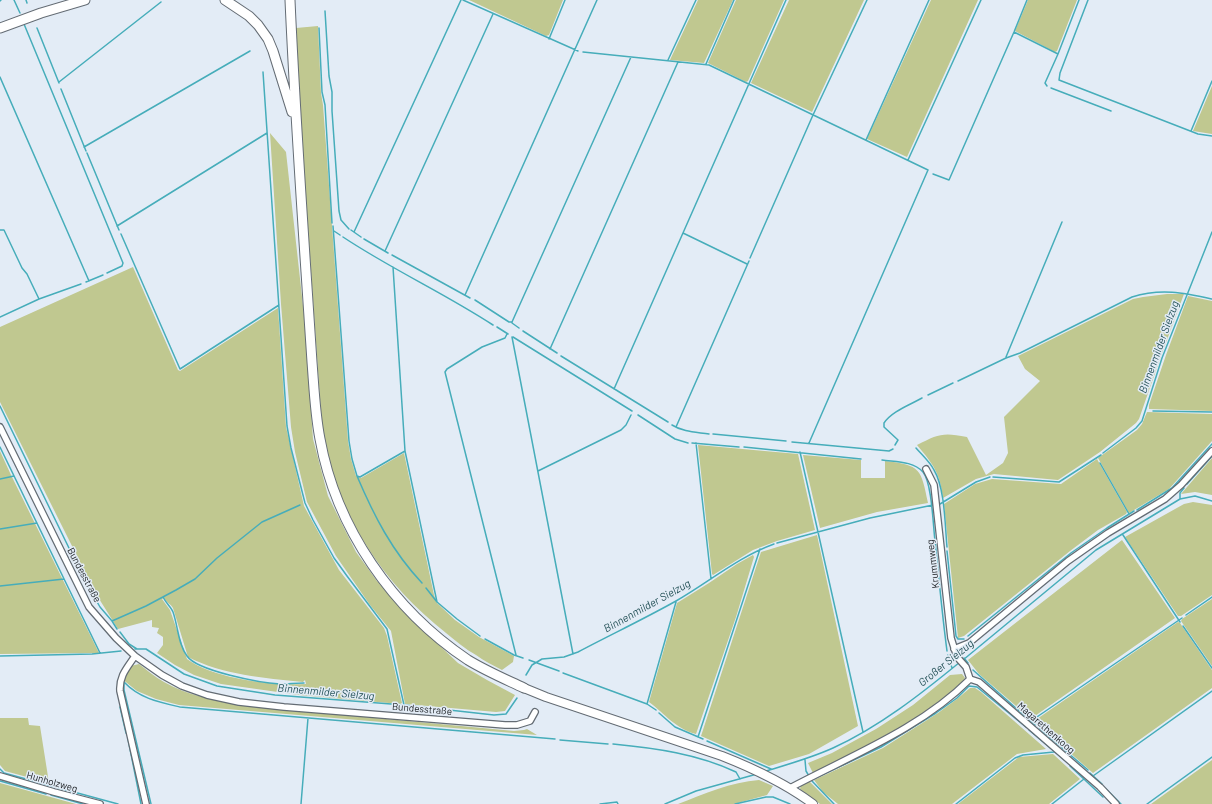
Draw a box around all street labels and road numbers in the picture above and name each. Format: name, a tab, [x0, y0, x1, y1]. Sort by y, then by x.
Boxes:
street label: Krummweg	[924, 539, 942, 589]
street label: Bundesstraße	[65, 546, 103, 604]
street label: Bundesstraße	[391, 700, 453, 718]
street label: Magarethenkoog	[1015, 700, 1077, 756]
street label: Hunholzweg	[25, 769, 79, 795]

